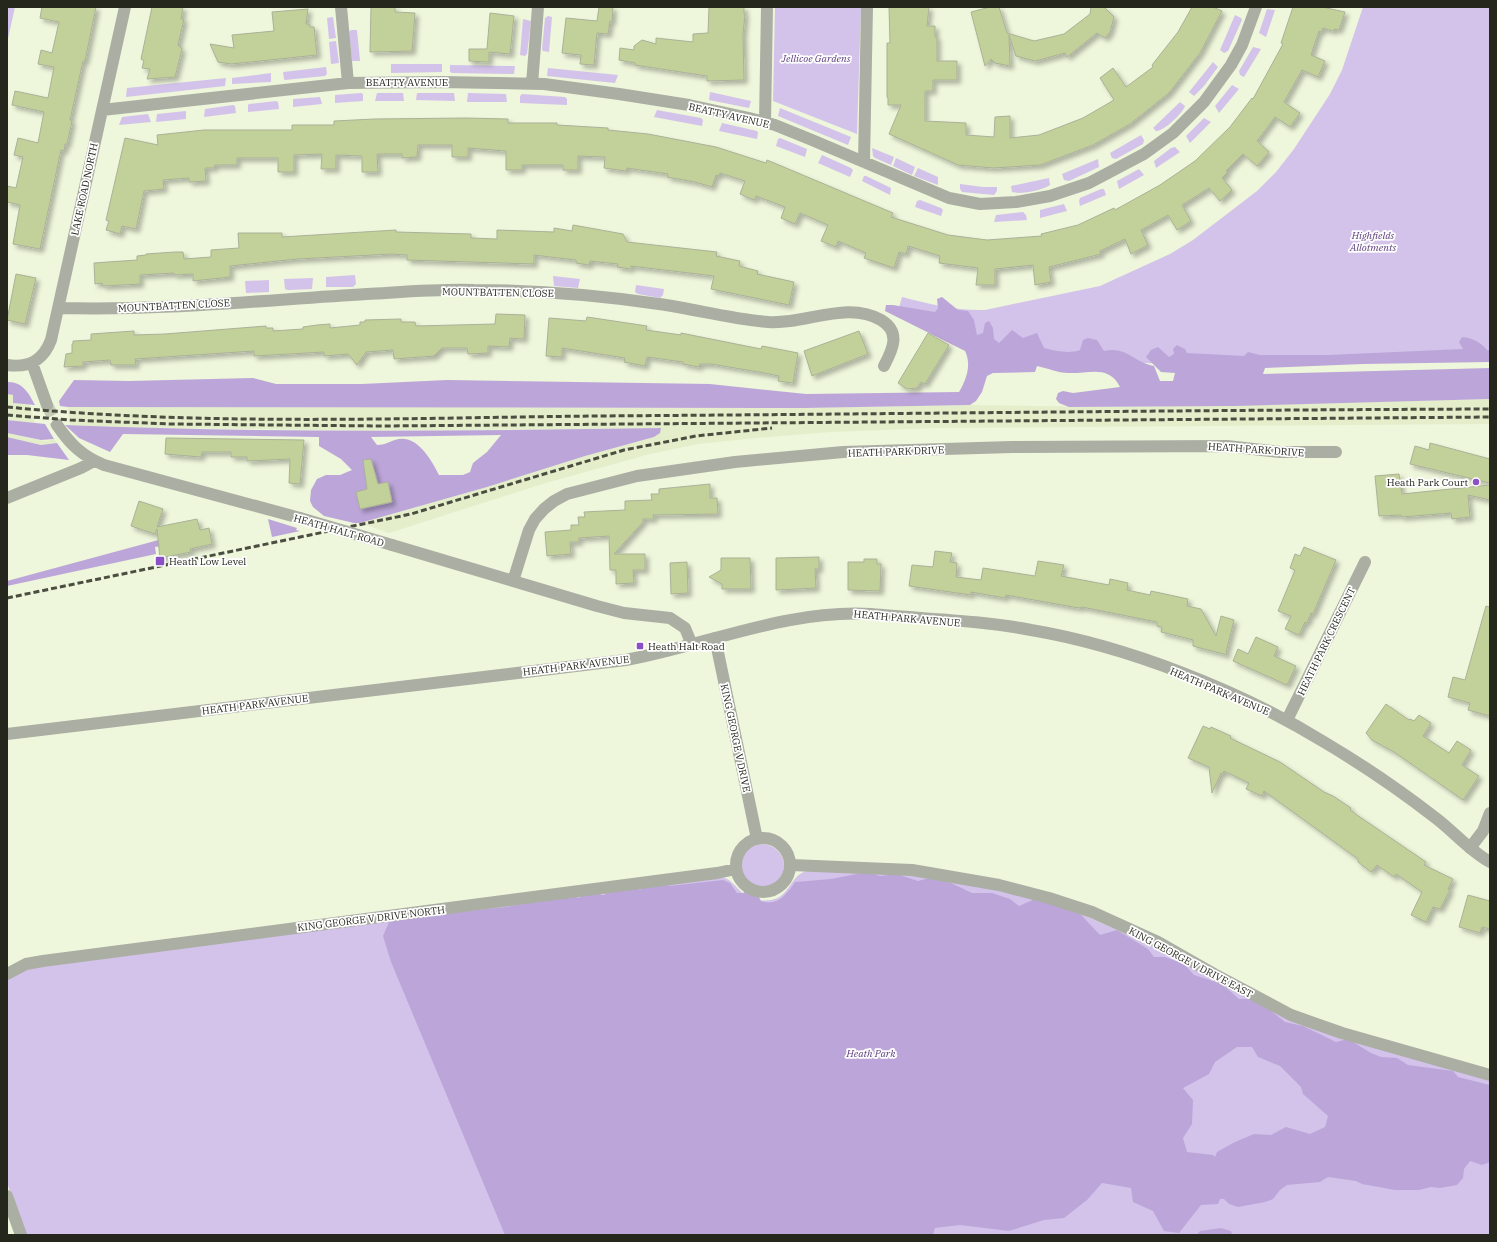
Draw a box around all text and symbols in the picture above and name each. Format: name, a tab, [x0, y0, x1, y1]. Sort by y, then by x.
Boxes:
park label: Jellicoe Gardens	[781, 52, 851, 65]
street label: BEATTY AVENUE	[366, 76, 448, 89]
street label: BEATTY AVENUE	[687, 100, 771, 131]
street label: LAKE ROAD NORTH	[68, 142, 101, 237]
park label: Highfields Allotments	[1349, 229, 1396, 254]
street label: MOUNTBATTEN CLOSE	[442, 285, 554, 300]
street label: MOUNTBATTEN CLOSE	[118, 296, 230, 315]
street label: HEATH PARK DRIVE	[1207, 440, 1304, 459]
street label: HEATH PARK DRIVE	[848, 443, 944, 460]
place label: Heath Park Court	[1387, 476, 1468, 489]
marker: Heath Park Court	[1471, 477, 1481, 487]
street label: HEATH HALT ROAD	[292, 511, 386, 550]
marker: Heath Low Level	[154, 555, 166, 567]
place label: Heath Low Level	[169, 555, 246, 568]
street label: HEATH PARK CRESCENT	[1295, 585, 1359, 697]
street label: HEATH PARK AVENUE	[853, 607, 961, 630]
place label: Heath Halt Road	[648, 640, 725, 653]
marker: Heath Halt Road	[635, 641, 645, 651]
street label: HEATH PARK AVENUE	[522, 653, 630, 678]
street label: HEATH PARK AVENUE	[1168, 665, 1272, 718]
street label: KING GEORGE V DRIVE	[718, 683, 753, 793]
street label: HEATH PARK AVENUE	[201, 692, 309, 717]
street label: KING GEORGE V DRIVE NORTH	[297, 903, 446, 934]
street label: KING GEORGE V DRIVE EAST	[1127, 924, 1255, 1001]
park label: Heath Park	[845, 1047, 896, 1060]

